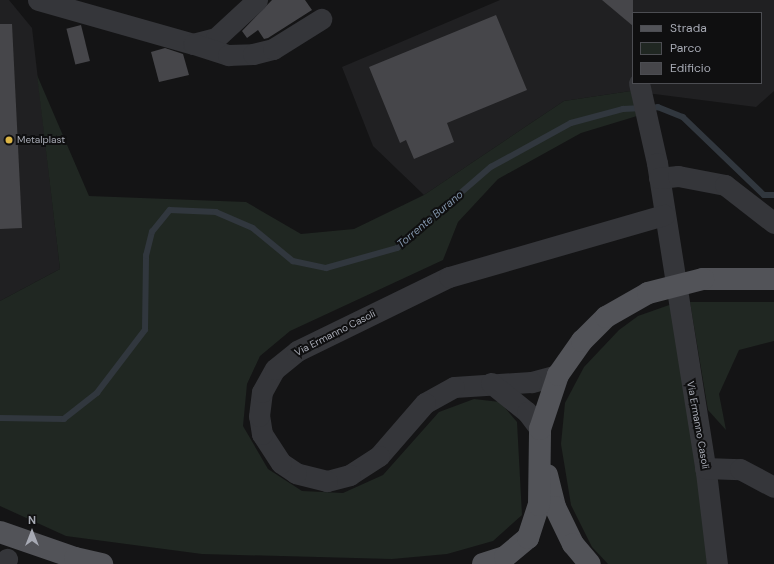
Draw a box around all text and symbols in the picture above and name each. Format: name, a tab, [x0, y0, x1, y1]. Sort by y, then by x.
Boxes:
legend	[632, 12, 762, 84]
text: Strada	[670, 20, 707, 36]
text: Parco	[670, 40, 701, 56]
text: Edificio	[670, 60, 711, 76]
place label: Metalplast	[17, 134, 65, 146]
marker: Metalplast	[4, 135, 14, 145]
water label: Torrente Burano	[394, 188, 466, 250]
street label: Via Ermanno Casoli	[293, 307, 377, 359]
street label: Via Ermanno Casoli	[684, 380, 712, 470]
north arrow	[12, 512, 52, 552]
text: N	[28, 513, 36, 527]

